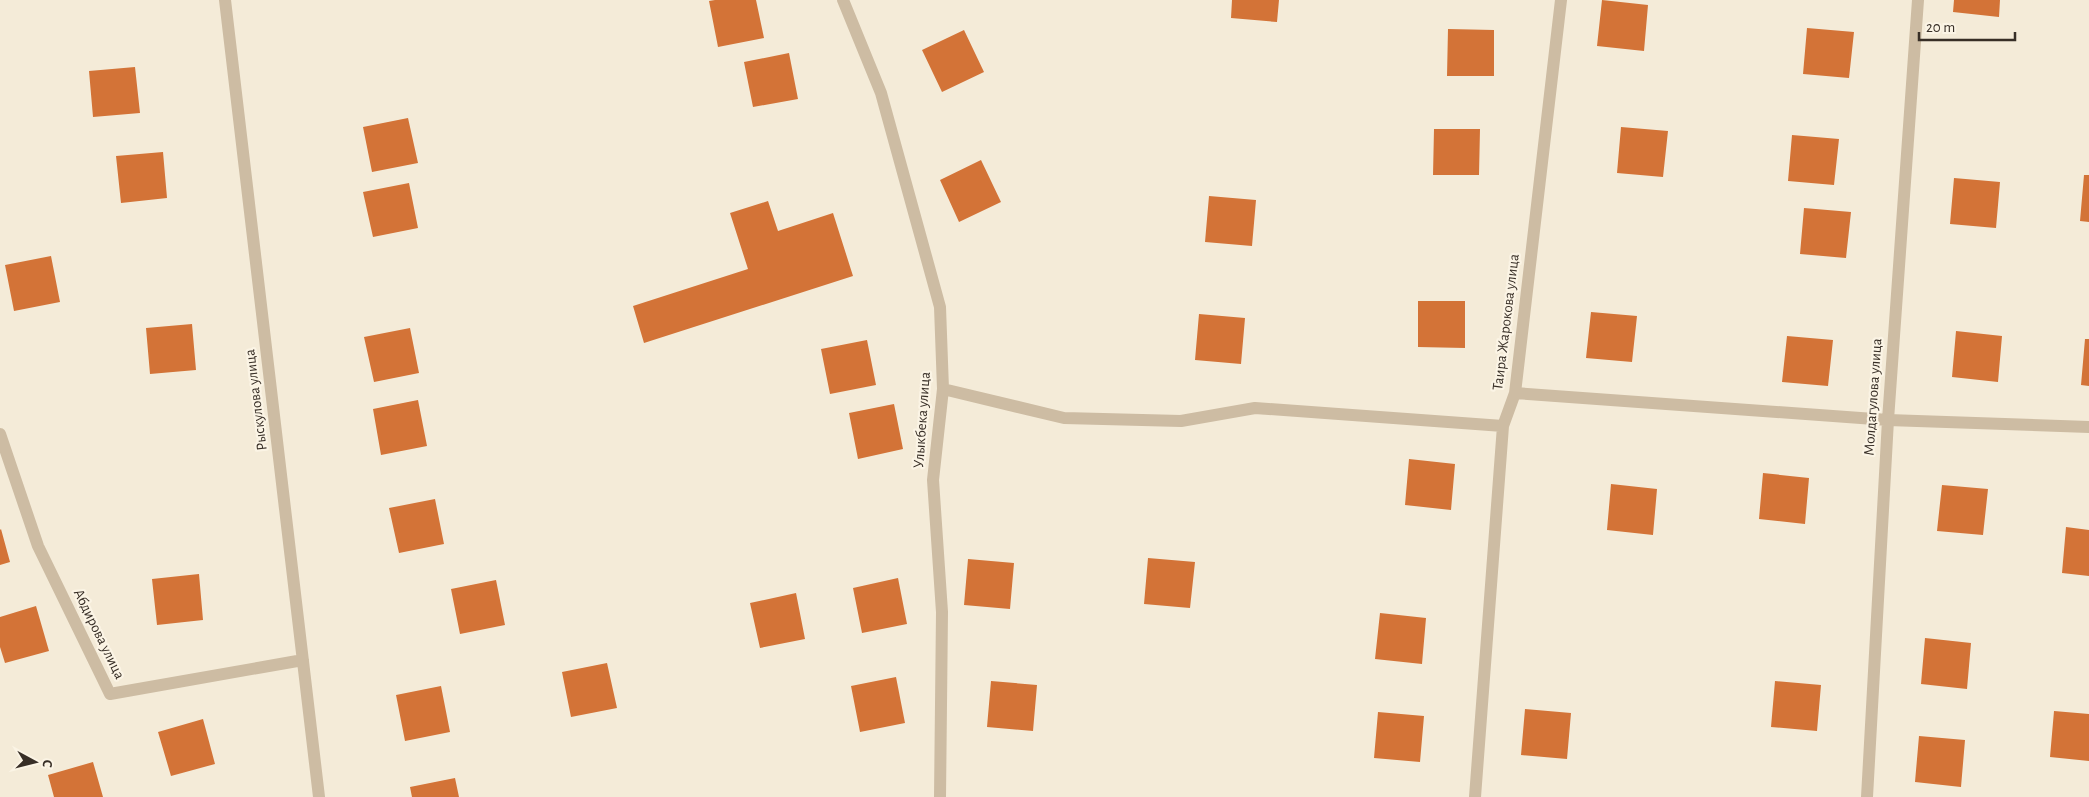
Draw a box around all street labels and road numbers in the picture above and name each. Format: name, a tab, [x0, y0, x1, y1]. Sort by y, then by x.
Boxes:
street label: Таира Жарокова улица	[1490, 253, 1522, 391]
street label: Молдагулова улица	[1861, 338, 1885, 456]
street label: Рыскулова улица	[242, 348, 270, 452]
street label: Улыкбека улица	[911, 371, 933, 469]
street label: Абдирова улица	[71, 587, 127, 681]

